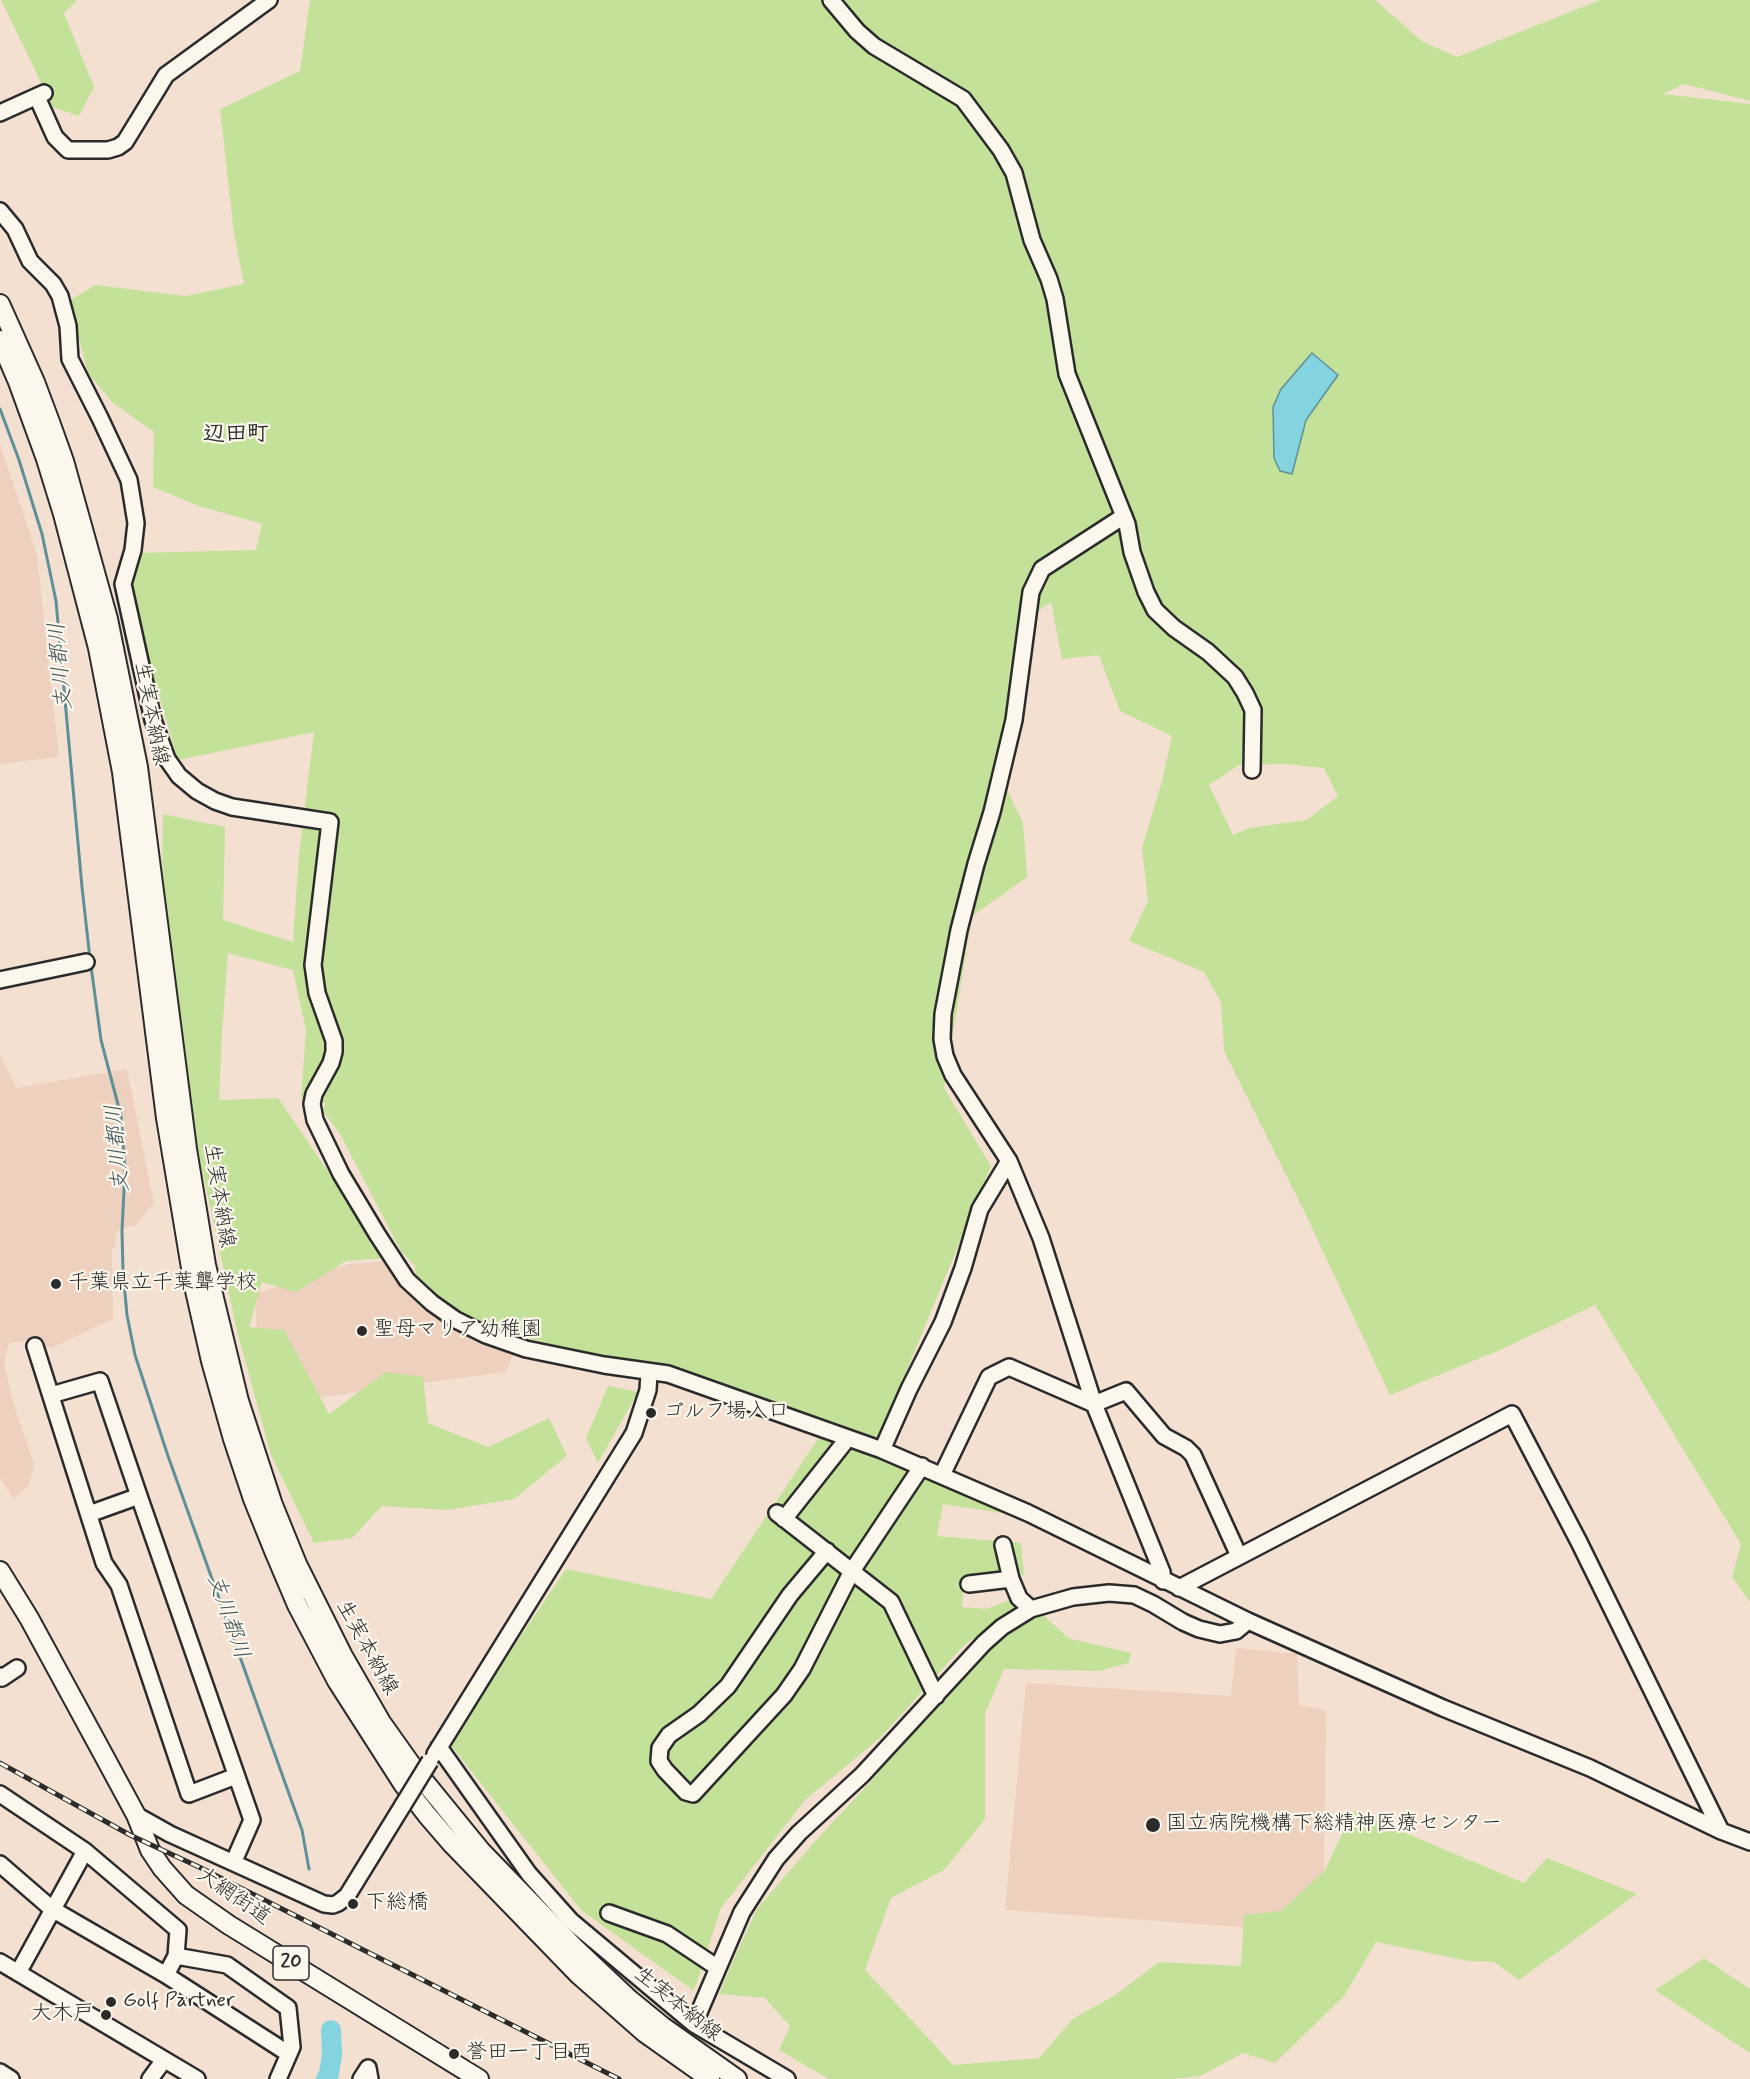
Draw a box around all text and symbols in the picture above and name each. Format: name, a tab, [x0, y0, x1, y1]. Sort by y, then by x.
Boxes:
district label: 辺田町	[203, 422, 269, 448]
water label: 支川都川	[45, 621, 79, 711]
street label: 生実本納線	[128, 660, 172, 768]
water label: 支川都川	[102, 1103, 136, 1193]
street label: 生実本納線	[197, 1142, 239, 1250]
place label: 千葉県立千葉聾学校	[68, 1271, 257, 1297]
marker: 千葉県立千葉聾学校	[49, 1277, 63, 1291]
place label: 聖母マリア幼稚園	[374, 1318, 542, 1344]
marker: 聖母マリア幼稚園	[355, 1324, 369, 1338]
place label: ゴルフ場入口	[663, 1400, 789, 1426]
marker: ゴルフ場入口	[644, 1406, 658, 1420]
water label: 支川都川	[200, 1571, 254, 1663]
street label: 生実本納線	[330, 1596, 402, 1700]
place label: 国立病院機構下総精神医療センター	[1166, 1812, 1502, 1838]
marker: 国立病院機構下総精神医療センター	[1144, 1816, 1162, 1834]
street label: 大網街道	[191, 1863, 275, 1931]
place label: 下総橋	[365, 1891, 428, 1917]
marker: 下総橋	[346, 1897, 360, 1911]
road number: 20	[273, 1946, 309, 1980]
street label: 生実本納線	[628, 1962, 726, 2048]
place label: Golf Partner	[123, 1989, 235, 2015]
marker: Golf Partner	[104, 1995, 118, 2009]
place label: 大木戸	[31, 2002, 94, 2028]
marker: 大木戸	[99, 2008, 113, 2022]
place label: 誉田一丁目西	[466, 2041, 592, 2067]
marker: 誉田一丁目西	[447, 2047, 461, 2061]

